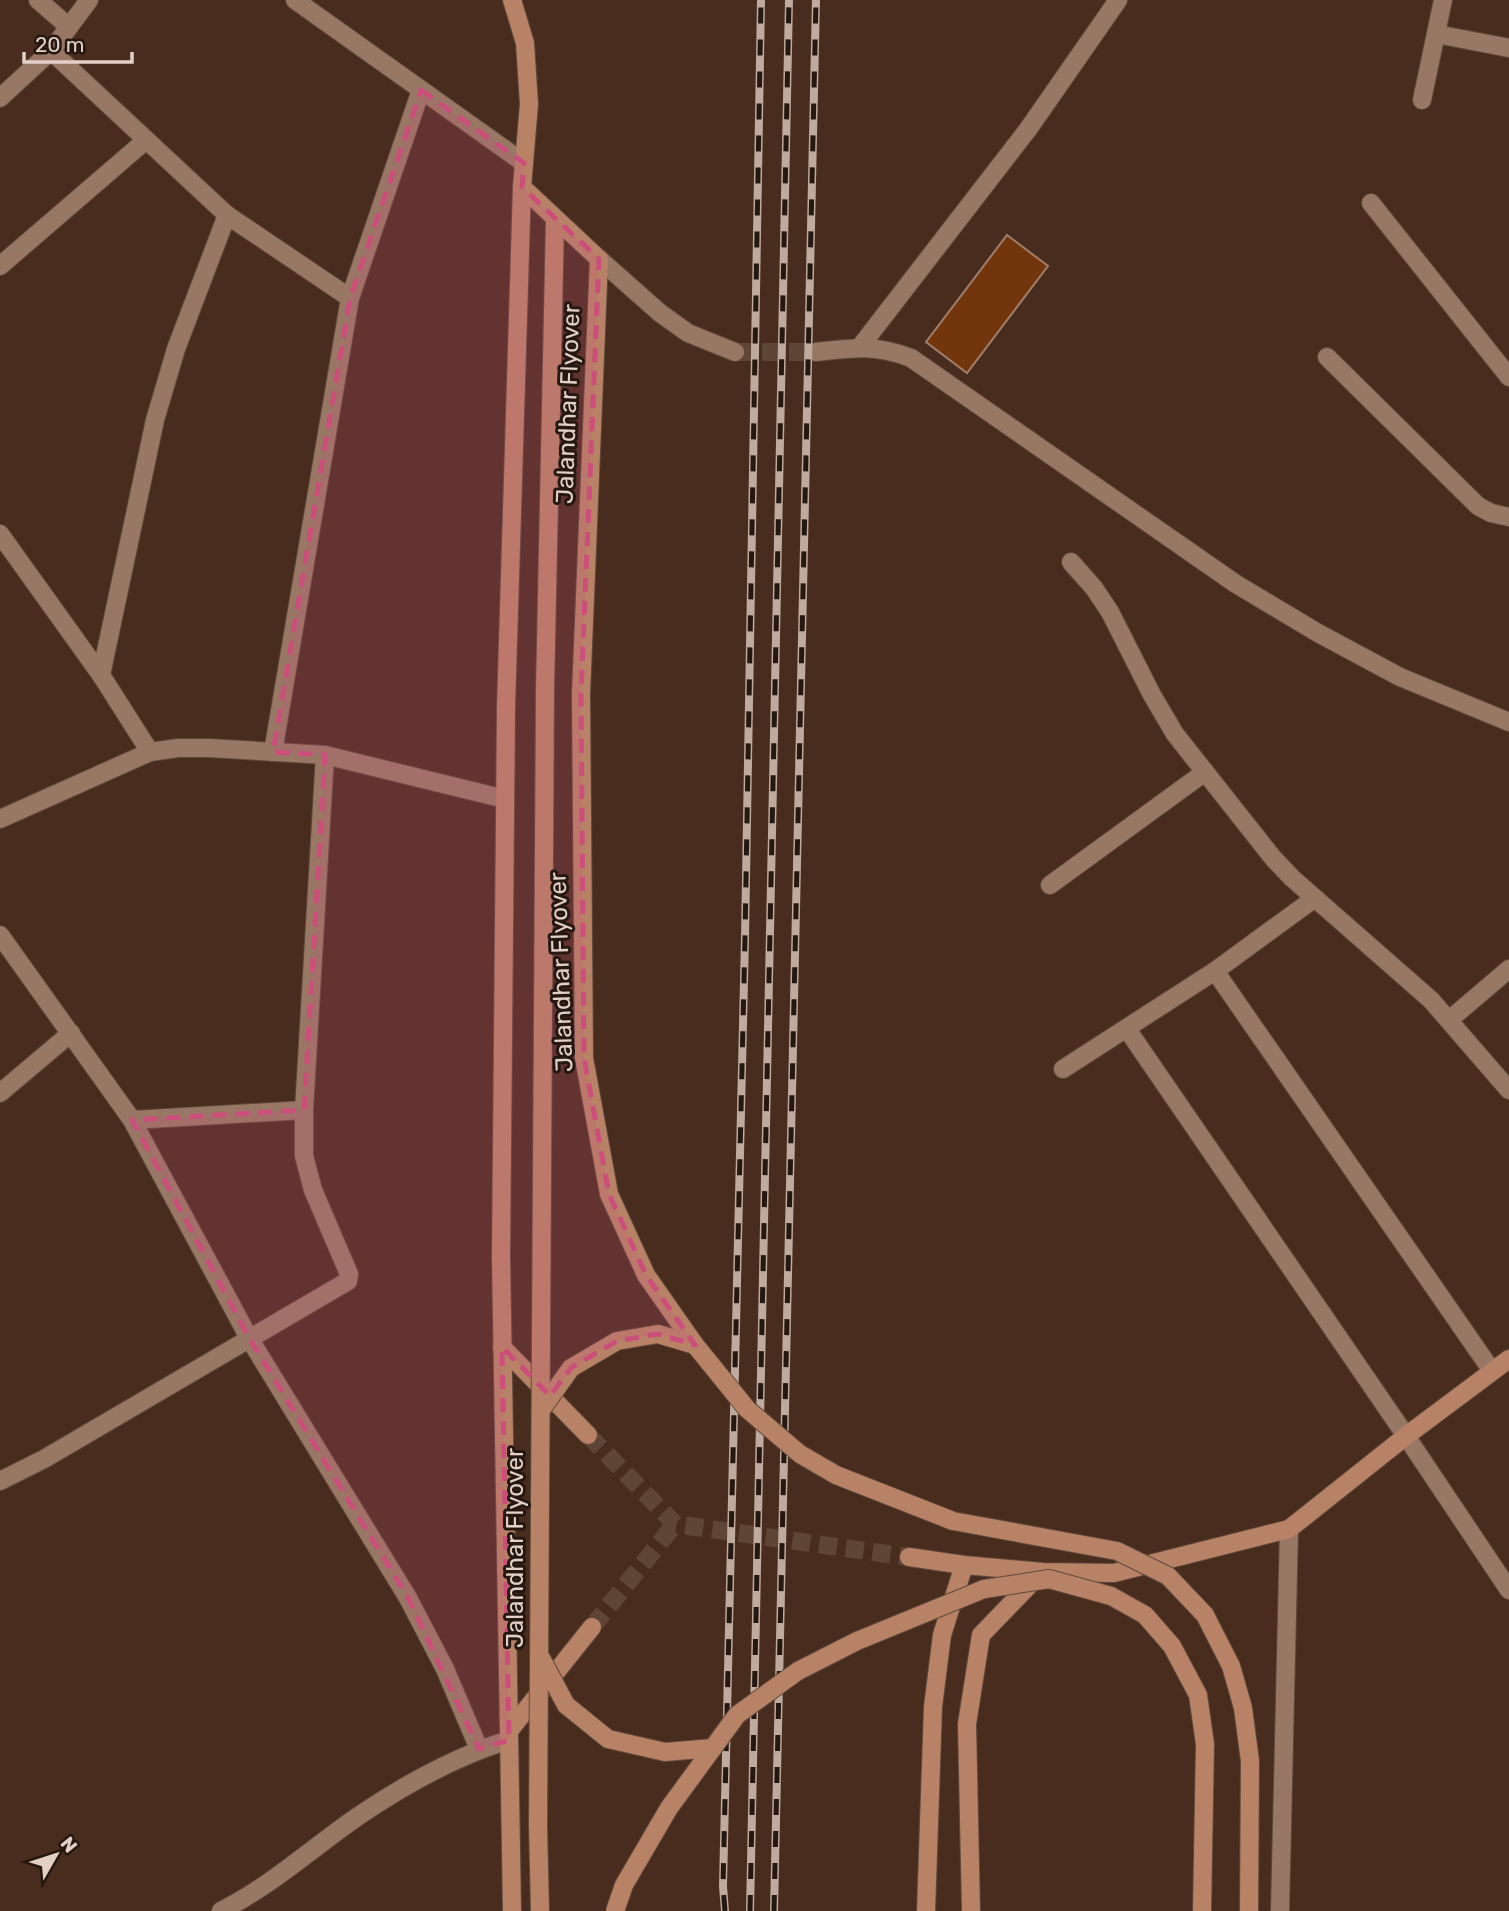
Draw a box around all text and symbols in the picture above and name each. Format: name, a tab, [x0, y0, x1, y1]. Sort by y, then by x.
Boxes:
scale bar	[24, 21, 133, 65]
text: 20 m	[35, 32, 84, 57]
street label: Jalandhar Flyover	[551, 304, 585, 504]
street label: Jalandhar Flyover	[544, 872, 578, 1072]
street label: Jalandhar Flyover	[501, 1448, 529, 1648]
north arrow	[21, 1820, 91, 1890]
text: N	[56, 1832, 82, 1857]

